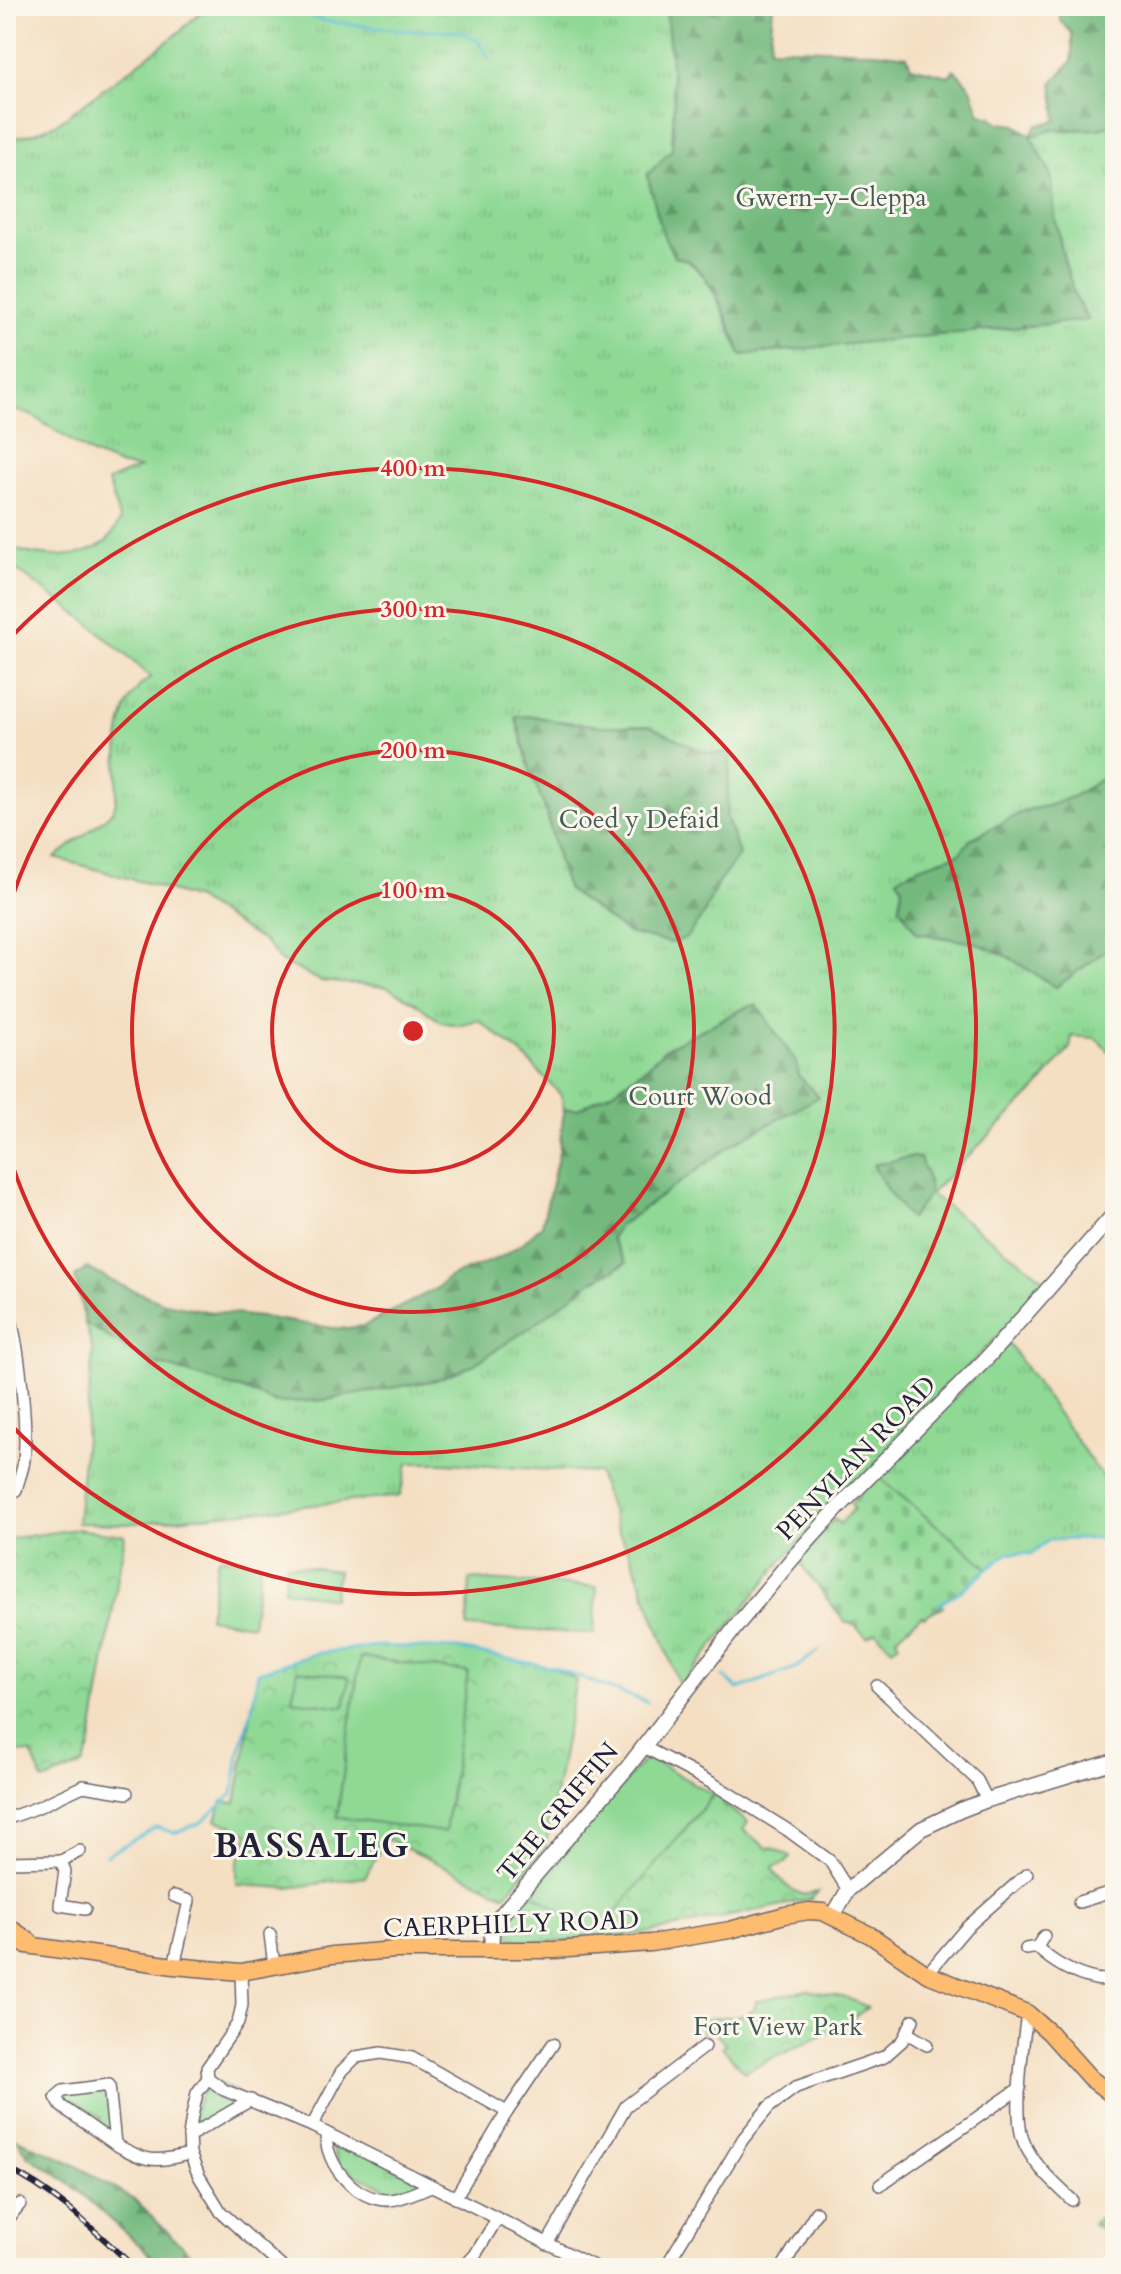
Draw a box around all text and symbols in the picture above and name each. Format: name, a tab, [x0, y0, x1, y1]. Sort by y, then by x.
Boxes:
park label: Gwern-y-Cleppa	[735, 180, 927, 215]
text: 400 m	[380, 452, 447, 485]
text: 300 m	[380, 593, 447, 626]
text: 200 m	[380, 734, 447, 767]
park label: Coed y Defaid	[559, 802, 719, 837]
text: 100 m	[380, 874, 447, 907]
centre of rings	[399, 1017, 427, 1045]
park label: Court Wood	[628, 1079, 772, 1114]
street label: PENYLAN ROAD	[768, 1368, 944, 1548]
street label: THE GRIFFIN	[489, 1735, 627, 1889]
district label: BASSALEG	[213, 1823, 411, 1869]
street label: CAERPHILLY ROAD	[382, 1902, 640, 1946]
park label: Fort View Park	[693, 2009, 863, 2044]

